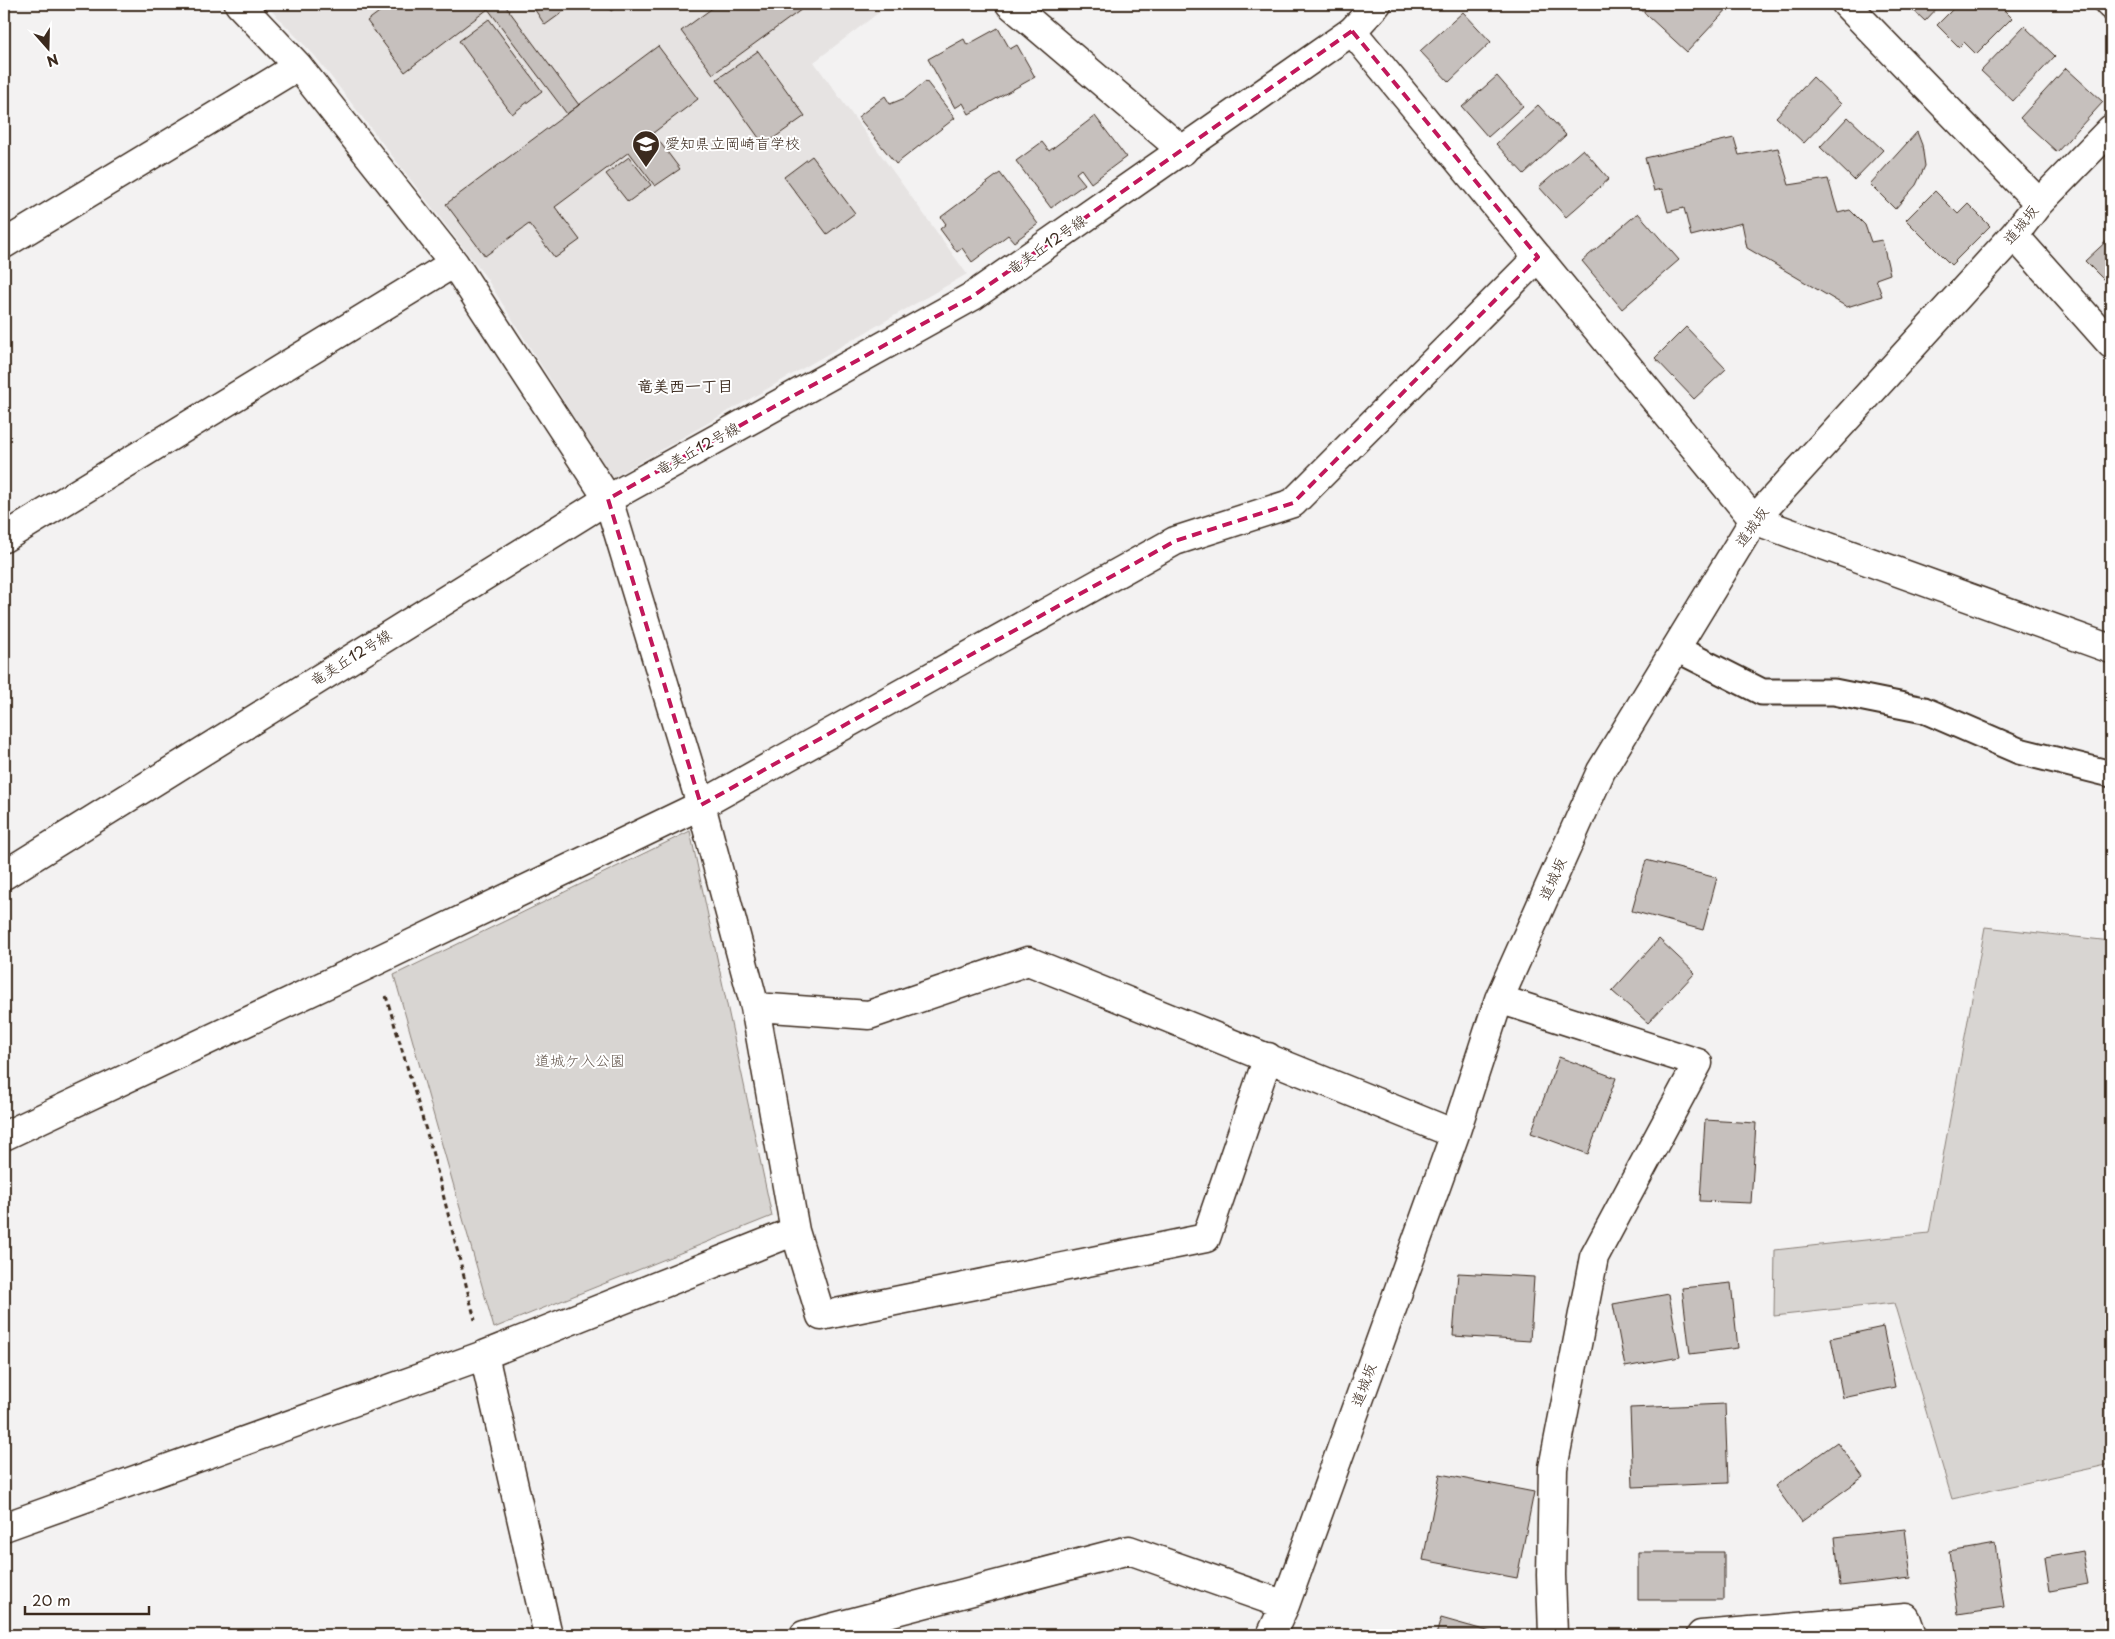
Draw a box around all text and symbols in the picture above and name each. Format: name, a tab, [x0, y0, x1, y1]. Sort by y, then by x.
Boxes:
north arrow	[22, 22, 72, 72]
text: N	[44, 49, 61, 72]
school or university icon: 愛知県立岡崎盲学校	[631, 129, 661, 168]
place label: 愛知県立岡崎盲学校	[665, 131, 800, 154]
street label: 道城坂	[1997, 199, 2043, 249]
street label: 竜美丘12号線	[1002, 208, 1091, 280]
district label: 竜美西一丁目	[637, 373, 733, 397]
street label: 竜美丘12号線	[651, 415, 743, 480]
street label: 道城坂	[1728, 501, 1773, 551]
street label: 竜美丘12号線	[305, 623, 395, 691]
street label: 道城坂	[1532, 853, 1571, 904]
park label: 道城ケ入公園	[535, 1048, 625, 1071]
street label: 道城坂	[1344, 1359, 1381, 1410]
scale bar	[25, 1584, 149, 1616]
text: 20 m	[32, 1588, 71, 1611]

